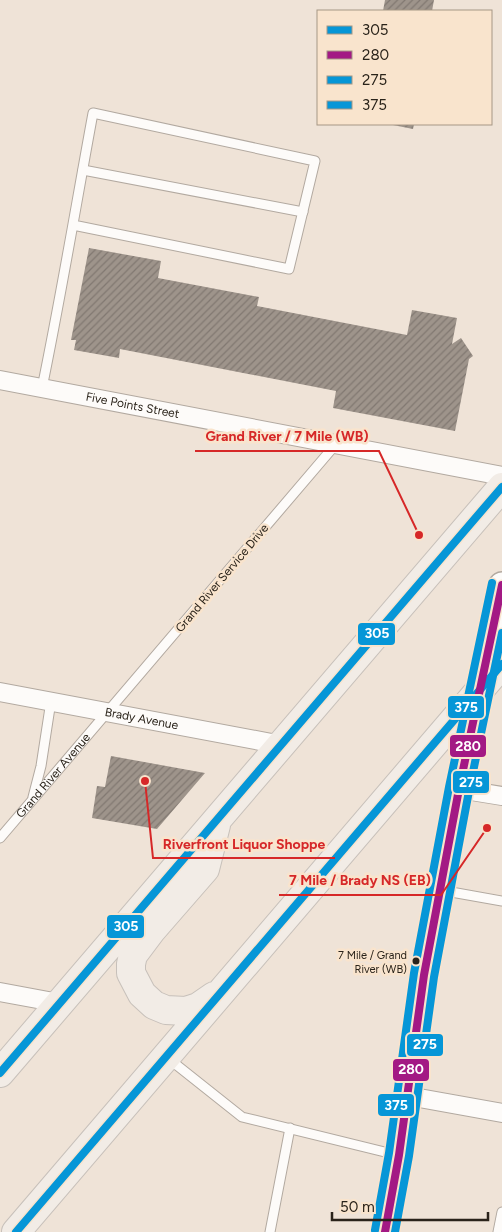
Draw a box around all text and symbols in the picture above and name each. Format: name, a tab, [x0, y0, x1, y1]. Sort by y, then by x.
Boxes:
legend	[317, 10, 492, 125]
text: 305	[362, 21, 388, 39]
text: 280	[362, 46, 389, 64]
text: 275	[362, 71, 387, 89]
text: 375	[362, 96, 387, 114]
street label: Five Points Street	[85, 390, 181, 421]
callout: Grand River / 7 Mile (WB)	[195, 422, 379, 451]
text: Grand River / 7 Mile (WB)	[205, 428, 369, 445]
street label: Grand River Service Drive	[173, 521, 272, 635]
line badge: 305	[357, 622, 396, 646]
text: 305	[365, 625, 390, 642]
line badge: 375	[447, 695, 485, 719]
text: 375	[454, 699, 478, 716]
street label: Brady Avenue	[104, 705, 180, 732]
street label: Grand River Avenue	[13, 730, 93, 821]
line badge: 280	[449, 734, 487, 758]
text: 280	[455, 738, 481, 755]
line badge: 275	[452, 770, 490, 794]
text: 275	[459, 774, 483, 791]
callout: Riverfront Liquor Shoppe	[153, 829, 335, 858]
text: Riverfront Liquor Shoppe	[163, 836, 326, 853]
callout: 7 Mile / Brady NS (EB)	[279, 866, 441, 895]
text: 7 Mile / Brady NS (EB)	[289, 872, 431, 889]
line badge: 305	[106, 914, 145, 939]
text: 305	[114, 918, 139, 935]
place label: 7 Mile / Grand River (WB)	[338, 949, 407, 976]
marker: 7 Mile / Grand River (WB)	[411, 956, 421, 966]
line badge: 275	[406, 1033, 444, 1057]
text: 275	[413, 1036, 437, 1053]
line badge: 280	[392, 1058, 430, 1082]
text: 280	[398, 1061, 424, 1078]
line badge: 375	[377, 1093, 415, 1117]
text: 375	[384, 1097, 408, 1114]
scale bar	[332, 1190, 488, 1222]
text: 50 m	[340, 1198, 375, 1216]

